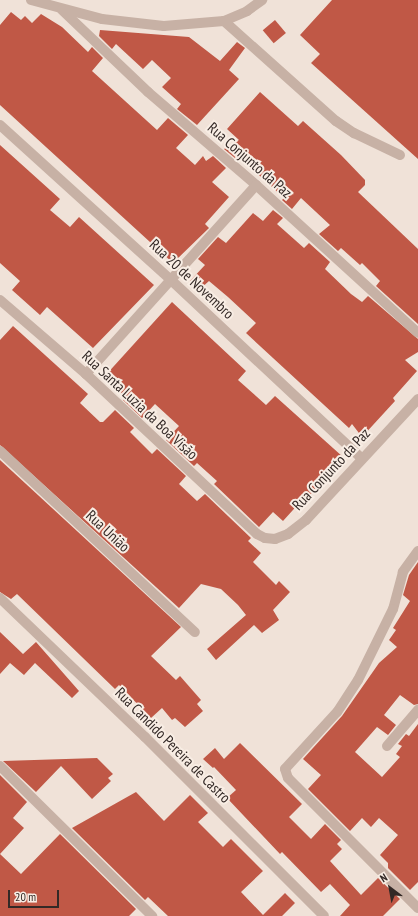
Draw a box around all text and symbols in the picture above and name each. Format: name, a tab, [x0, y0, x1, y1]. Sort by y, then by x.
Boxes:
street label: Rua Conjunto da Paz	[204, 118, 296, 202]
street label: Rua 20 de Novembro	[146, 235, 238, 323]
street label: Rua Santa Luzia da Boa Visão	[78, 347, 202, 463]
street label: Rua Conjunto da Paz	[288, 424, 374, 514]
street label: Rua União	[82, 506, 134, 556]
street label: Rua Candido Pereira de Castro	[112, 684, 234, 806]
north arrow	[370, 868, 410, 908]
text: N	[377, 870, 390, 885]
scale bar	[10, 882, 61, 908]
text: 20 m	[15, 889, 36, 904]

